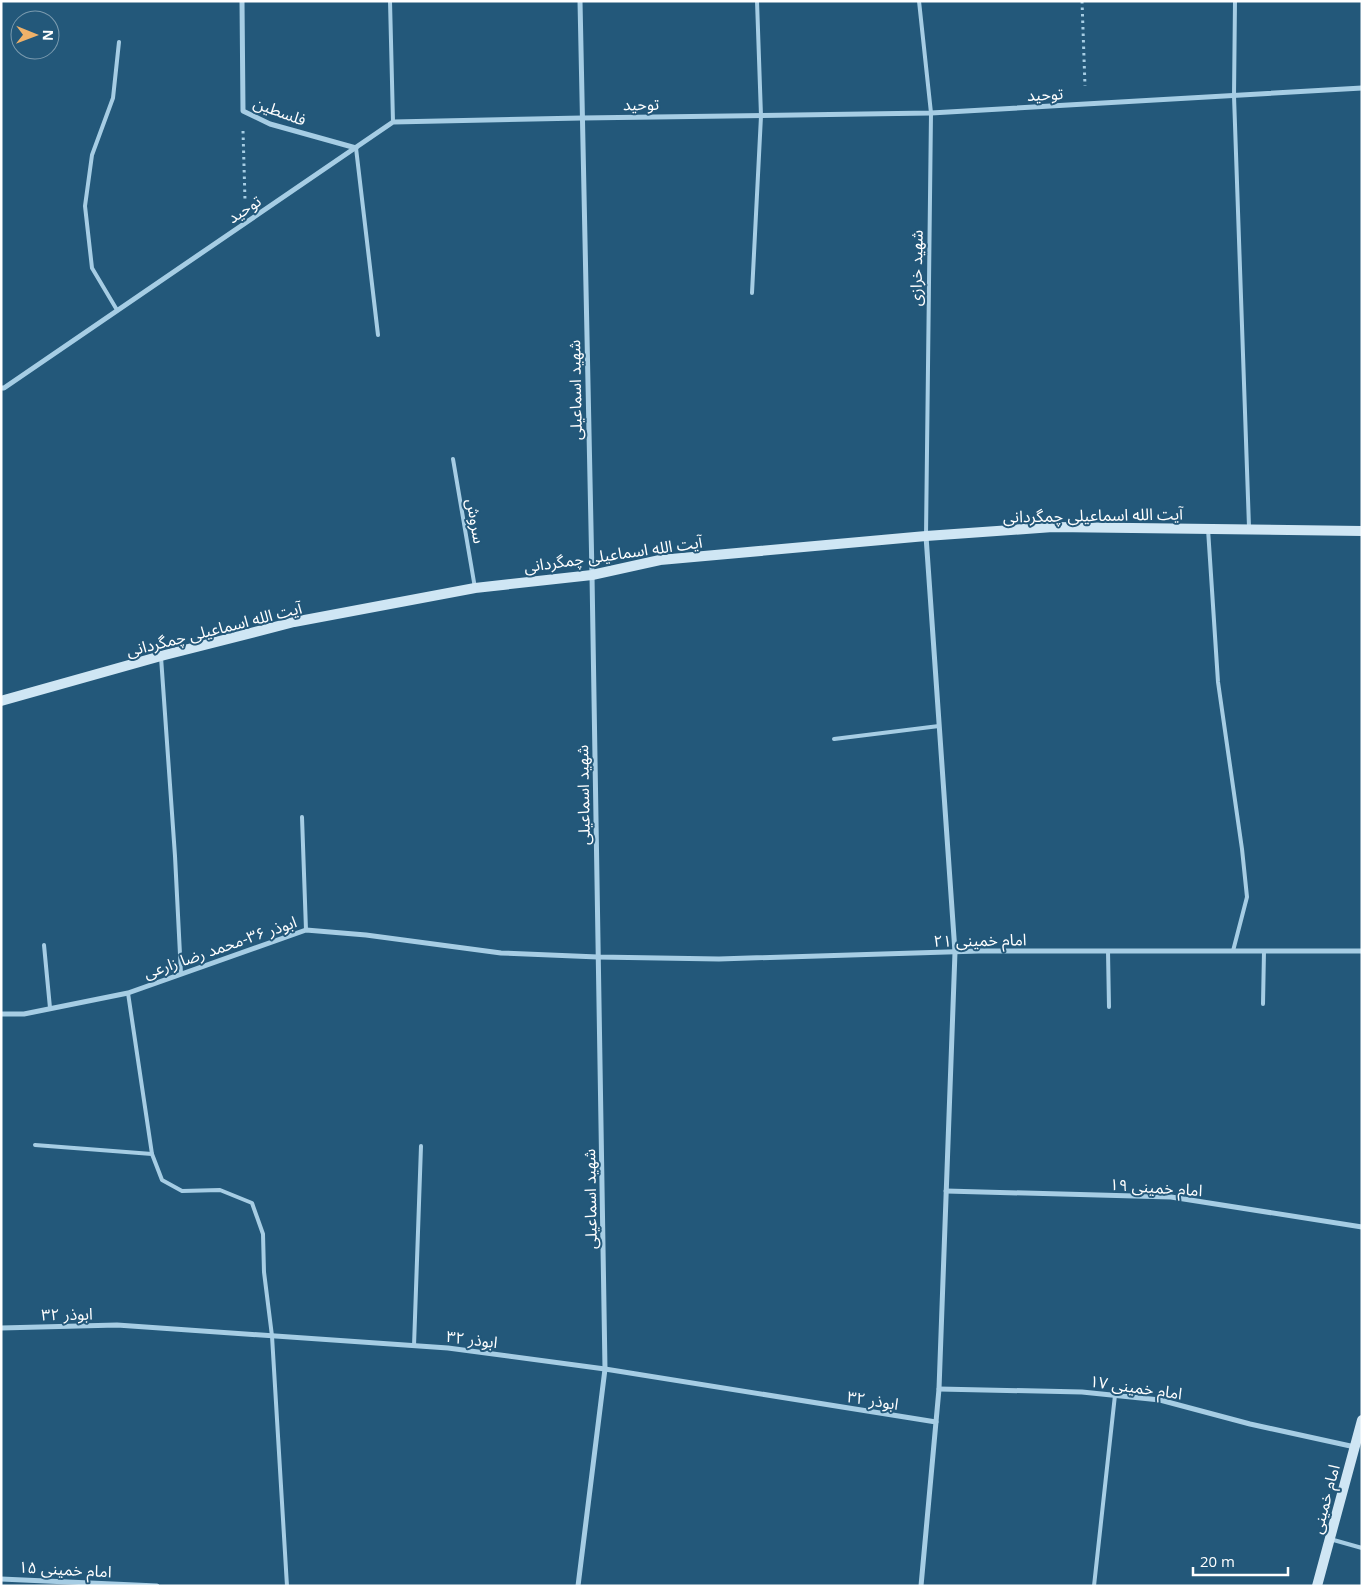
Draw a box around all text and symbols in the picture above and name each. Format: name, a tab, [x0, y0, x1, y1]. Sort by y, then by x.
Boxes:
north arrow	[10, 10, 60, 60]
text: N	[39, 29, 58, 41]
street label: توحید	[1026, 82, 1064, 106]
street label: فلسطین	[251, 91, 309, 131]
street label: توحید	[623, 93, 660, 115]
street label: توحید	[223, 190, 265, 228]
street label: شهید خرازی	[904, 230, 928, 306]
street label: شهید اسماعیلی	[563, 340, 587, 440]
street label: سروش	[461, 497, 491, 545]
street label: آیت الله اسماعیلی چمگردانی	[1003, 502, 1185, 528]
street label: آیت الله اسماعیلی چمگردانی	[522, 530, 705, 577]
street label: آیت الله اسماعیلی چمگردانی	[124, 596, 305, 662]
street label: شهید اسماعیلی	[571, 745, 595, 845]
street label: ابوذر ۳۶-محمد رضا زارعی	[141, 910, 299, 984]
street label: امام خمینی ۲۱	[933, 928, 1027, 954]
street label: شهید اسماعیلی	[578, 1149, 602, 1249]
street label: امام خمینی ۱۹	[1109, 1173, 1203, 1203]
street label: ابوذر ۳۲	[41, 1303, 93, 1325]
street label: ابوذر ۳۲	[445, 1325, 499, 1353]
street label: امام خمینی ۱۷	[1088, 1370, 1184, 1406]
street label: ابوذر ۳۲	[846, 1385, 900, 1415]
street label: امام خمینی	[1305, 1462, 1347, 1536]
scale bar	[1193, 1544, 1288, 1576]
text: 20 m	[1200, 1551, 1235, 1571]
street label: امام خمینی ۱۵	[18, 1556, 112, 1584]

